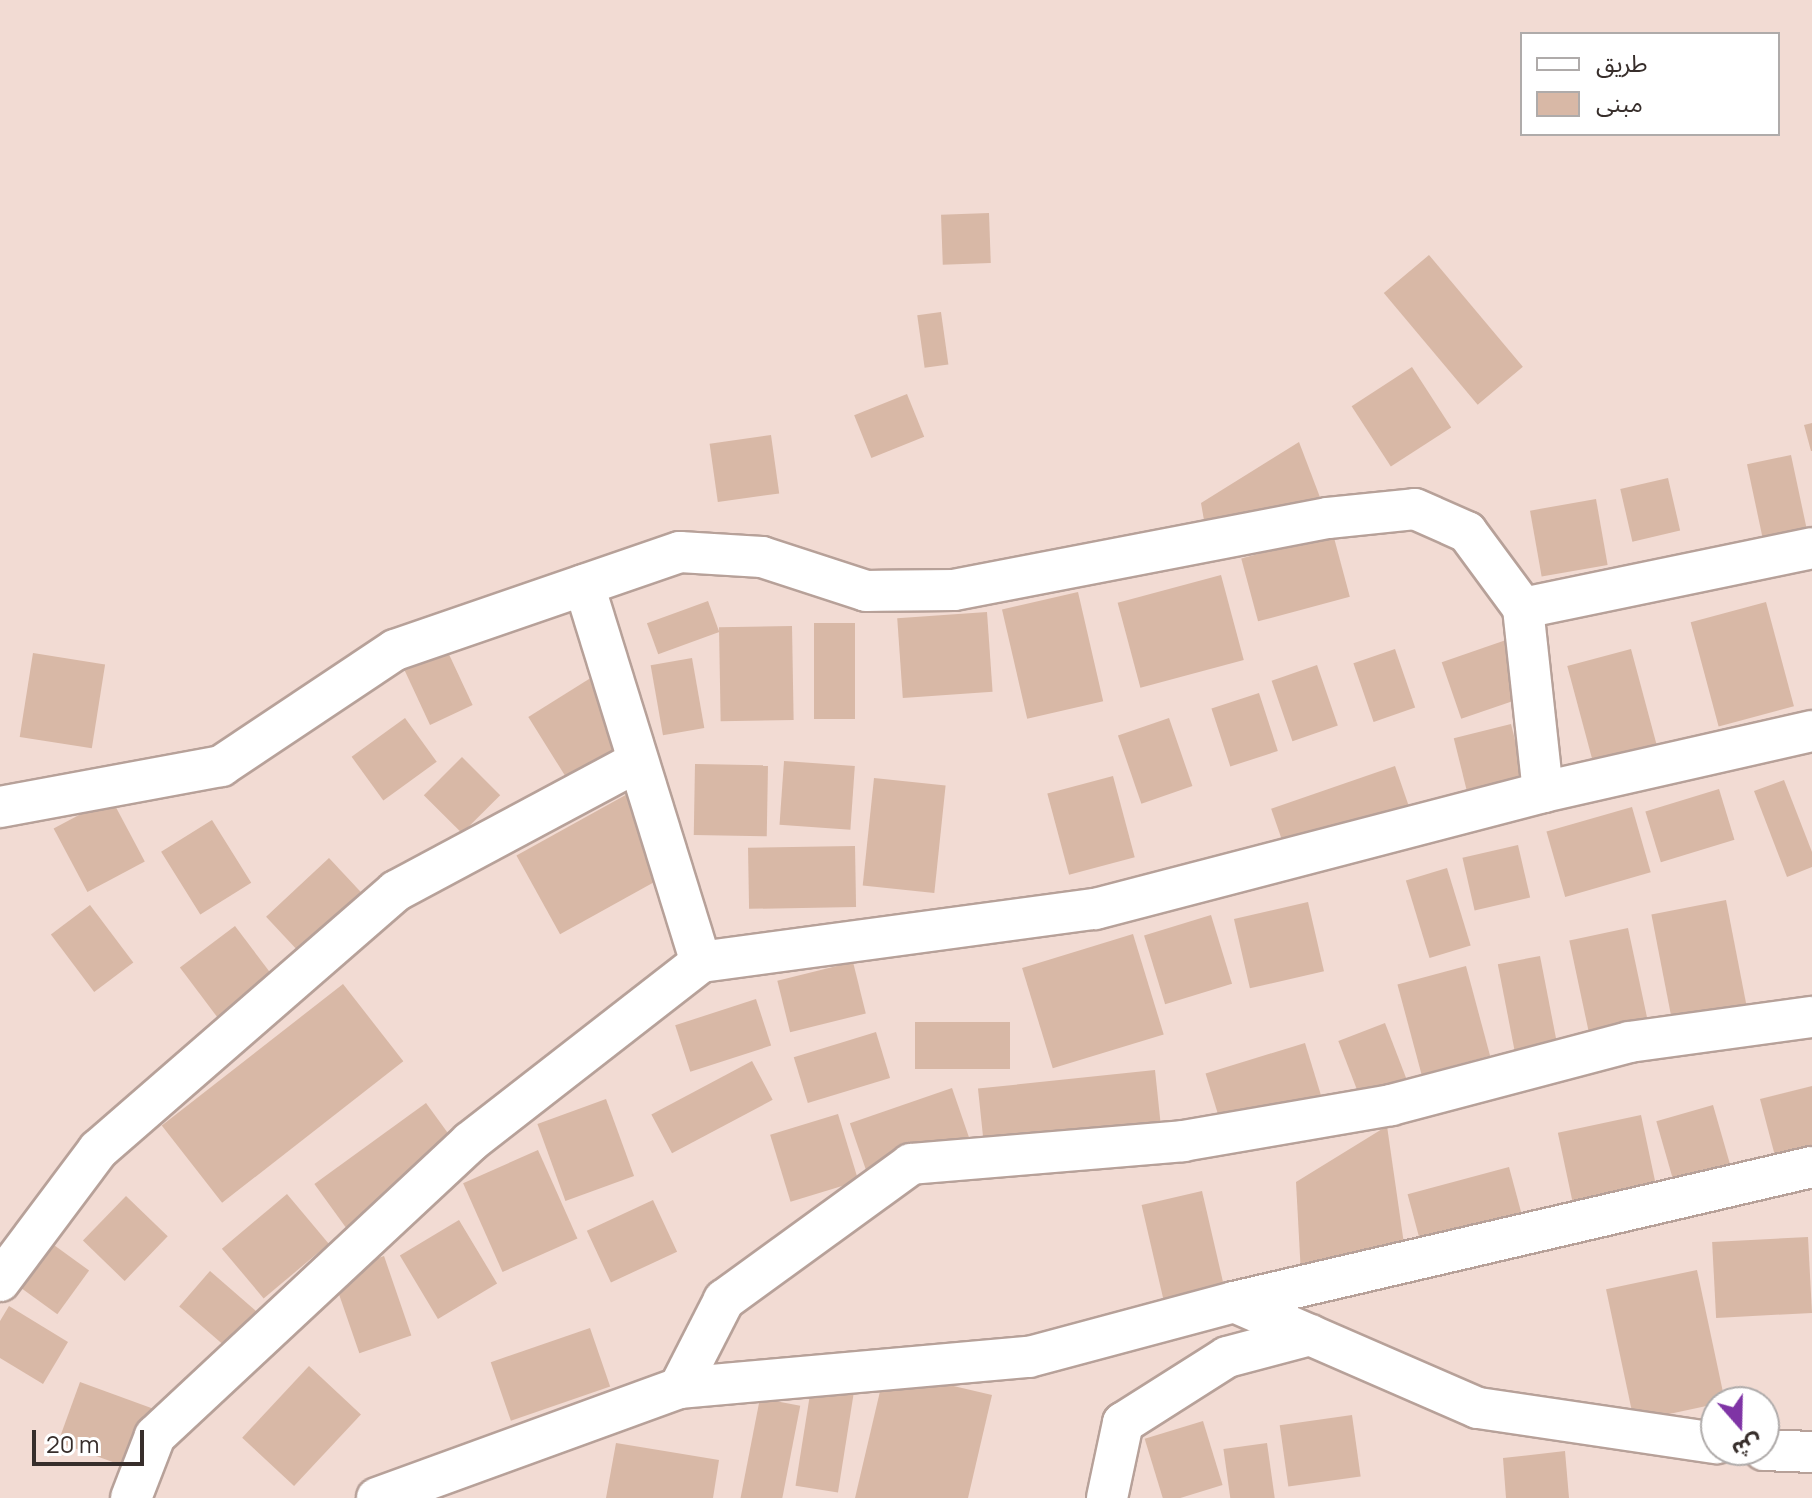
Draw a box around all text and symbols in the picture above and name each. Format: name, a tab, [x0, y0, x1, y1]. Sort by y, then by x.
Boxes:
legend	[1520, 32, 1780, 136]
text: طريق	[1596, 46, 1648, 79]
text: مبنى	[1596, 86, 1643, 119]
north arrow	[1700, 1386, 1780, 1466]
scale bar	[36, 1414, 148, 1464]
text: 20 m	[46, 1427, 99, 1460]
text: ش	[1728, 1427, 1767, 1466]

